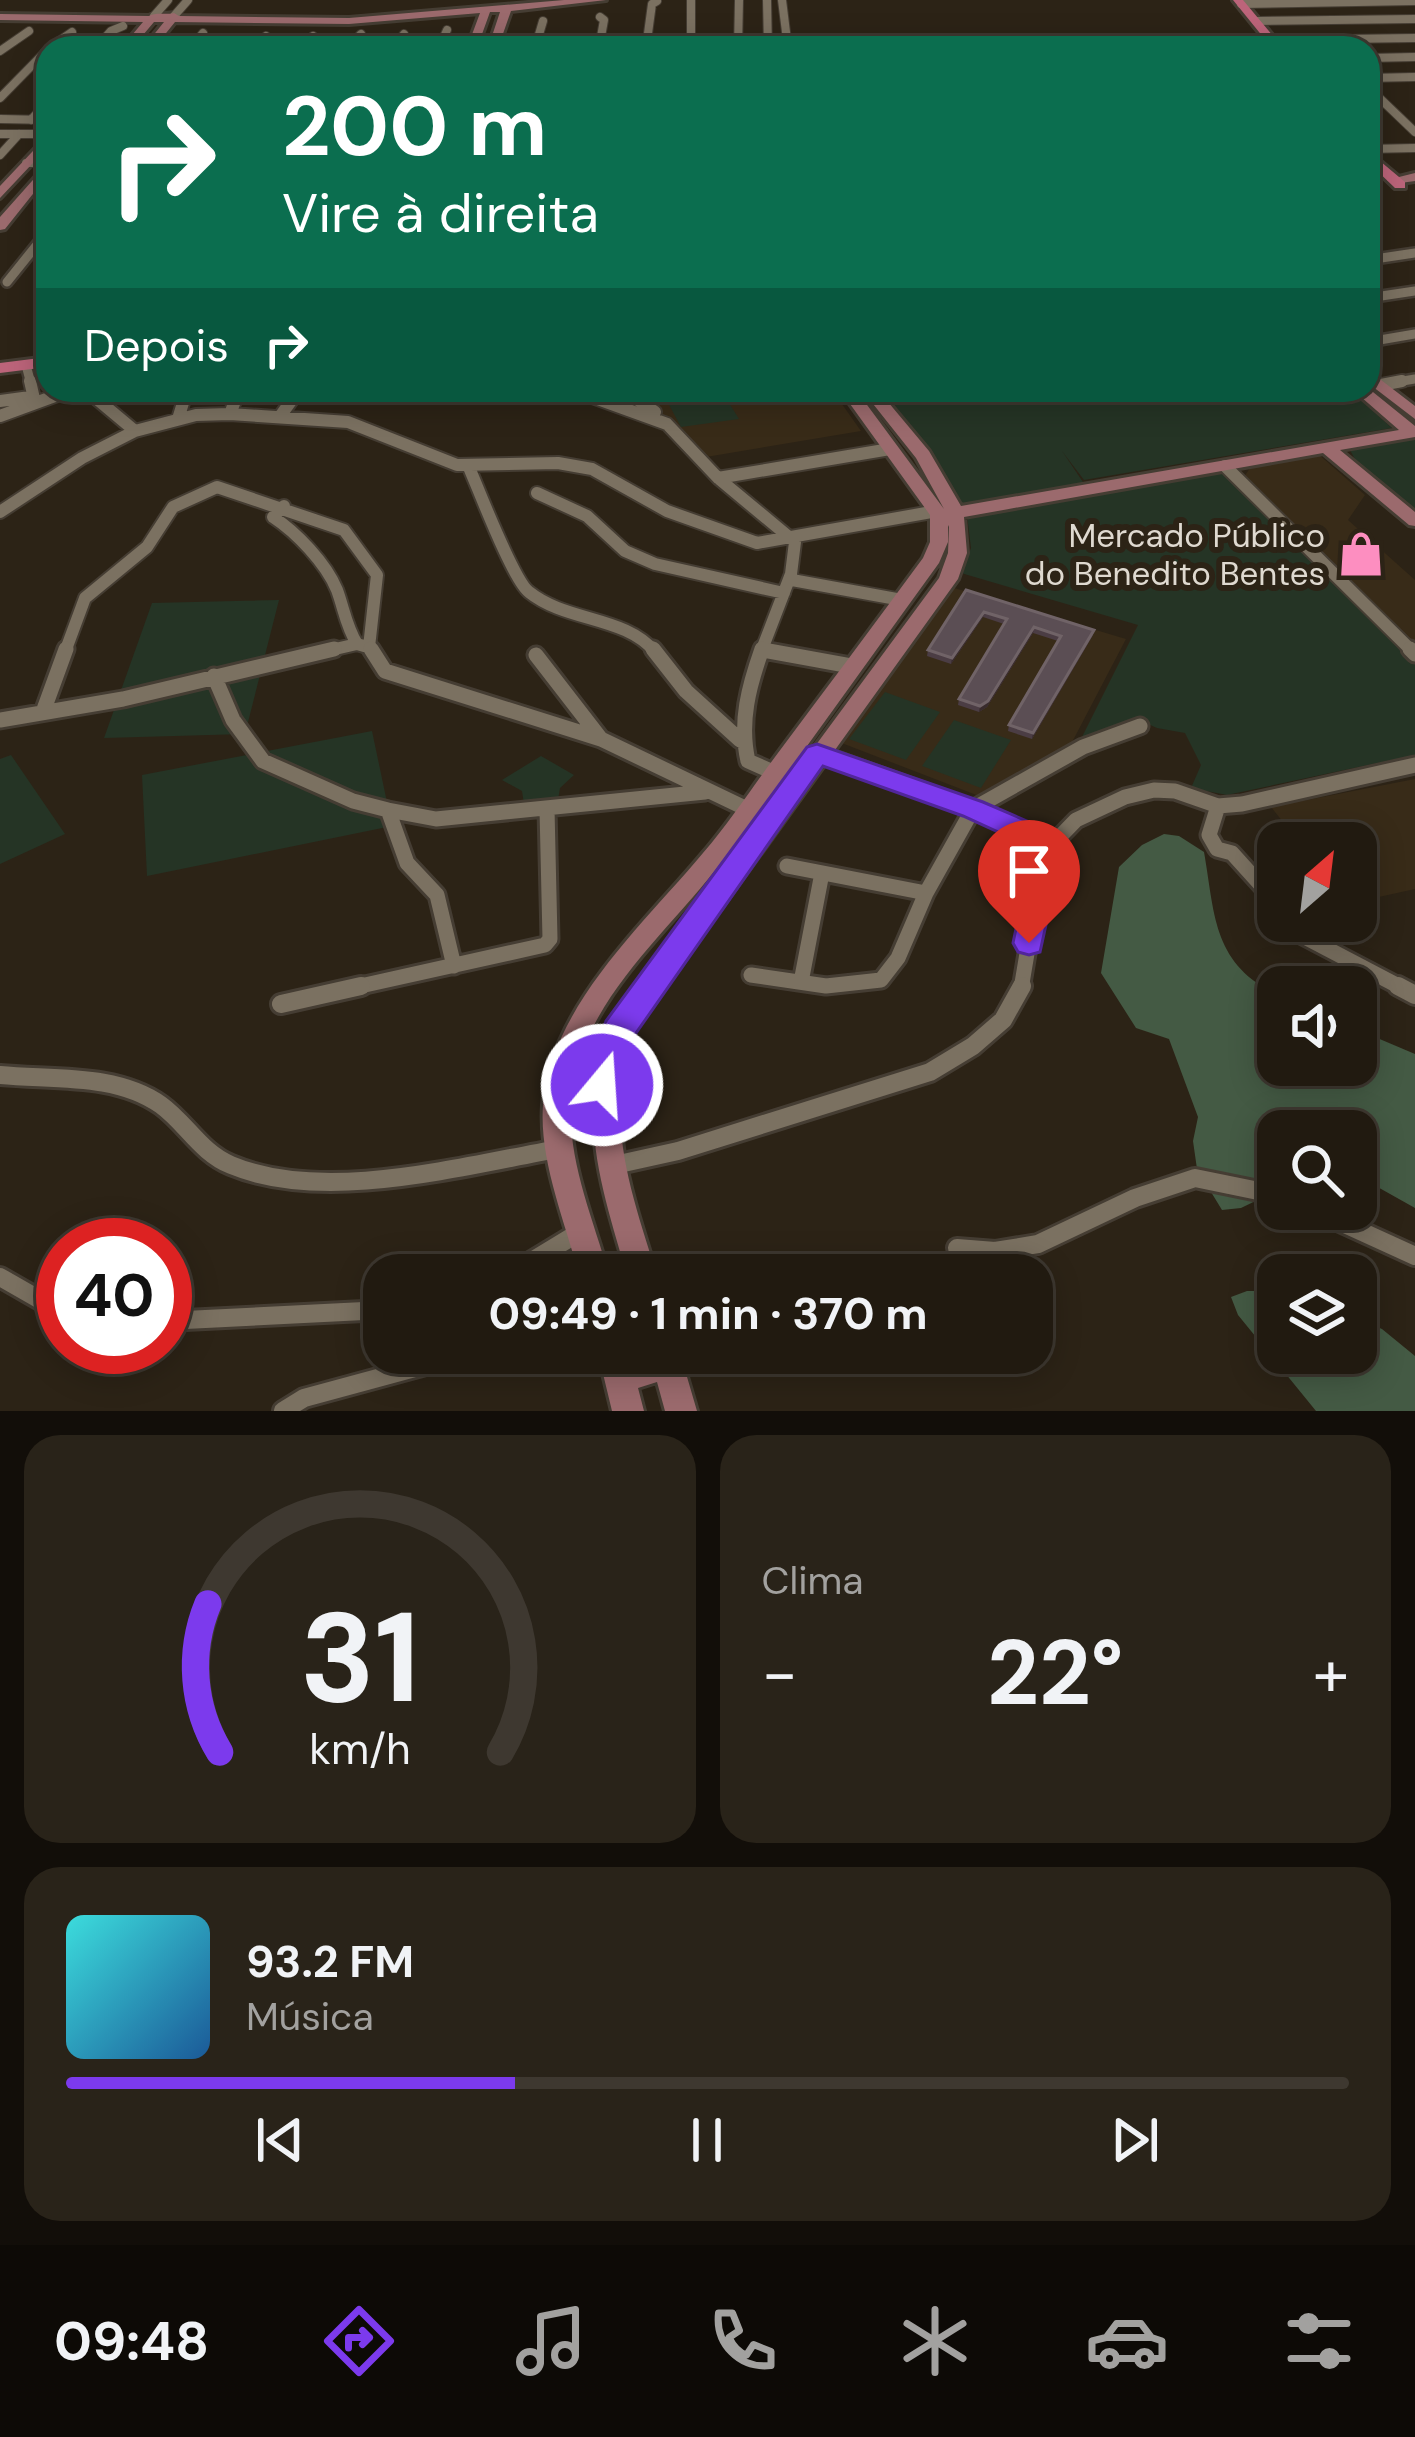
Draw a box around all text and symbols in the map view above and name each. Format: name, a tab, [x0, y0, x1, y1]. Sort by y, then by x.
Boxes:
text: 200 m	[282, 72, 547, 181]
icon: right	[84, 84, 240, 240]
text: Vire à direita	[282, 178, 599, 249]
icon: right	[253, 312, 319, 378]
text: Depois	[84, 316, 229, 375]
place label: Mercado Público do Benedito Bentes	[1025, 514, 1325, 595]
shop icon: Mercado Público do Benedito Bentes	[1336, 529, 1386, 579]
pin	[978, 820, 1080, 943]
north arrow	[1257, 822, 1377, 942]
map controls	[1257, 822, 1377, 1374]
icon: arrive	[996, 838, 1062, 904]
button: sound	[1257, 966, 1377, 1086]
position arrow	[539, 1022, 665, 1148]
button: search	[1257, 1110, 1377, 1230]
speed limit sign: 40	[36, 1218, 192, 1374]
button: layers	[1257, 1254, 1377, 1374]
text: 09:49 · 1 min · 370 m	[488, 1284, 928, 1343]
text: Clima	[762, 1555, 864, 1606]
text: 31	[300, 1577, 420, 1740]
text: 22°	[987, 1615, 1124, 1732]
text: −	[762, 1631, 798, 1716]
text: +	[1313, 1631, 1349, 1716]
text: km/h	[309, 1721, 410, 1777]
text: 93.2 FM	[246, 1932, 414, 1991]
text: Música	[246, 1991, 374, 2042]
icon: previous	[247, 2107, 313, 2173]
icon: pause	[674, 2107, 740, 2173]
icon: next	[1102, 2107, 1168, 2173]
icon: directions	[317, 2299, 401, 2383]
icon: music	[509, 2299, 593, 2383]
icon: phone	[701, 2299, 785, 2383]
icon: climate	[893, 2299, 977, 2383]
icon: car	[1085, 2299, 1169, 2383]
icon: filters	[1277, 2299, 1361, 2383]
text: 09:48	[54, 2306, 209, 2377]

